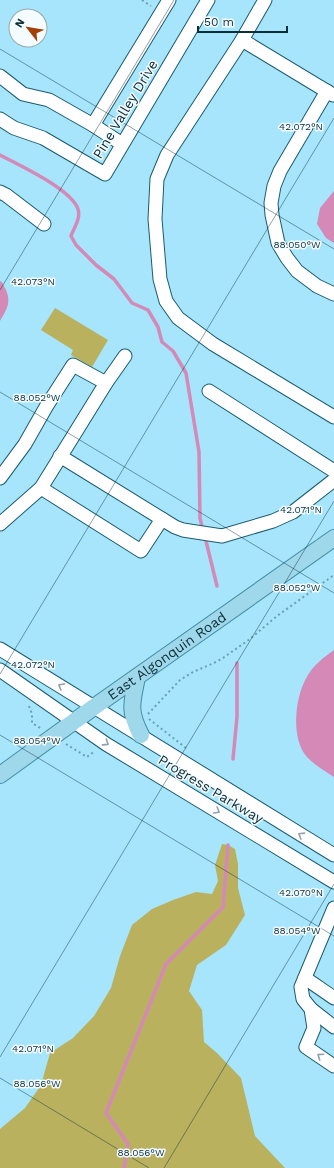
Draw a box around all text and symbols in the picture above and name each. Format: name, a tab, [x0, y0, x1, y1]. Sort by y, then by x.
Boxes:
north arrow	[8, 8, 48, 48]
scale bar	[198, 8, 287, 34]
text: 50 m	[204, 15, 234, 29]
text: N	[12, 16, 28, 30]
street label: Pine Valley Drive	[89, 57, 161, 161]
text: 42.072°N	[279, 121, 323, 132]
text: 88.050°W	[273, 239, 321, 250]
text: 42.073°N	[11, 276, 55, 287]
text: 88.052°W	[14, 392, 61, 403]
text: 42.071°N	[280, 504, 322, 515]
text: 88.052°W	[274, 582, 321, 593]
street label: East Algonquin Road	[104, 609, 229, 703]
text: 42.072°N	[11, 659, 55, 670]
one-way arrow	[58, 684, 65, 691]
text: 88.054°W	[13, 735, 61, 746]
one-way arrow	[102, 738, 109, 746]
street label: Progress Parkway	[156, 751, 267, 827]
one-way arrow	[213, 806, 220, 814]
one-way arrow	[298, 832, 305, 839]
text: 42.070°N	[279, 887, 323, 898]
text: 88.054°W	[273, 925, 321, 936]
text: 42.071°N	[12, 1043, 54, 1054]
one-way arrow	[317, 1054, 324, 1061]
text: 88.056°W	[13, 1078, 61, 1089]
text: 88.056°W	[117, 1147, 165, 1158]

